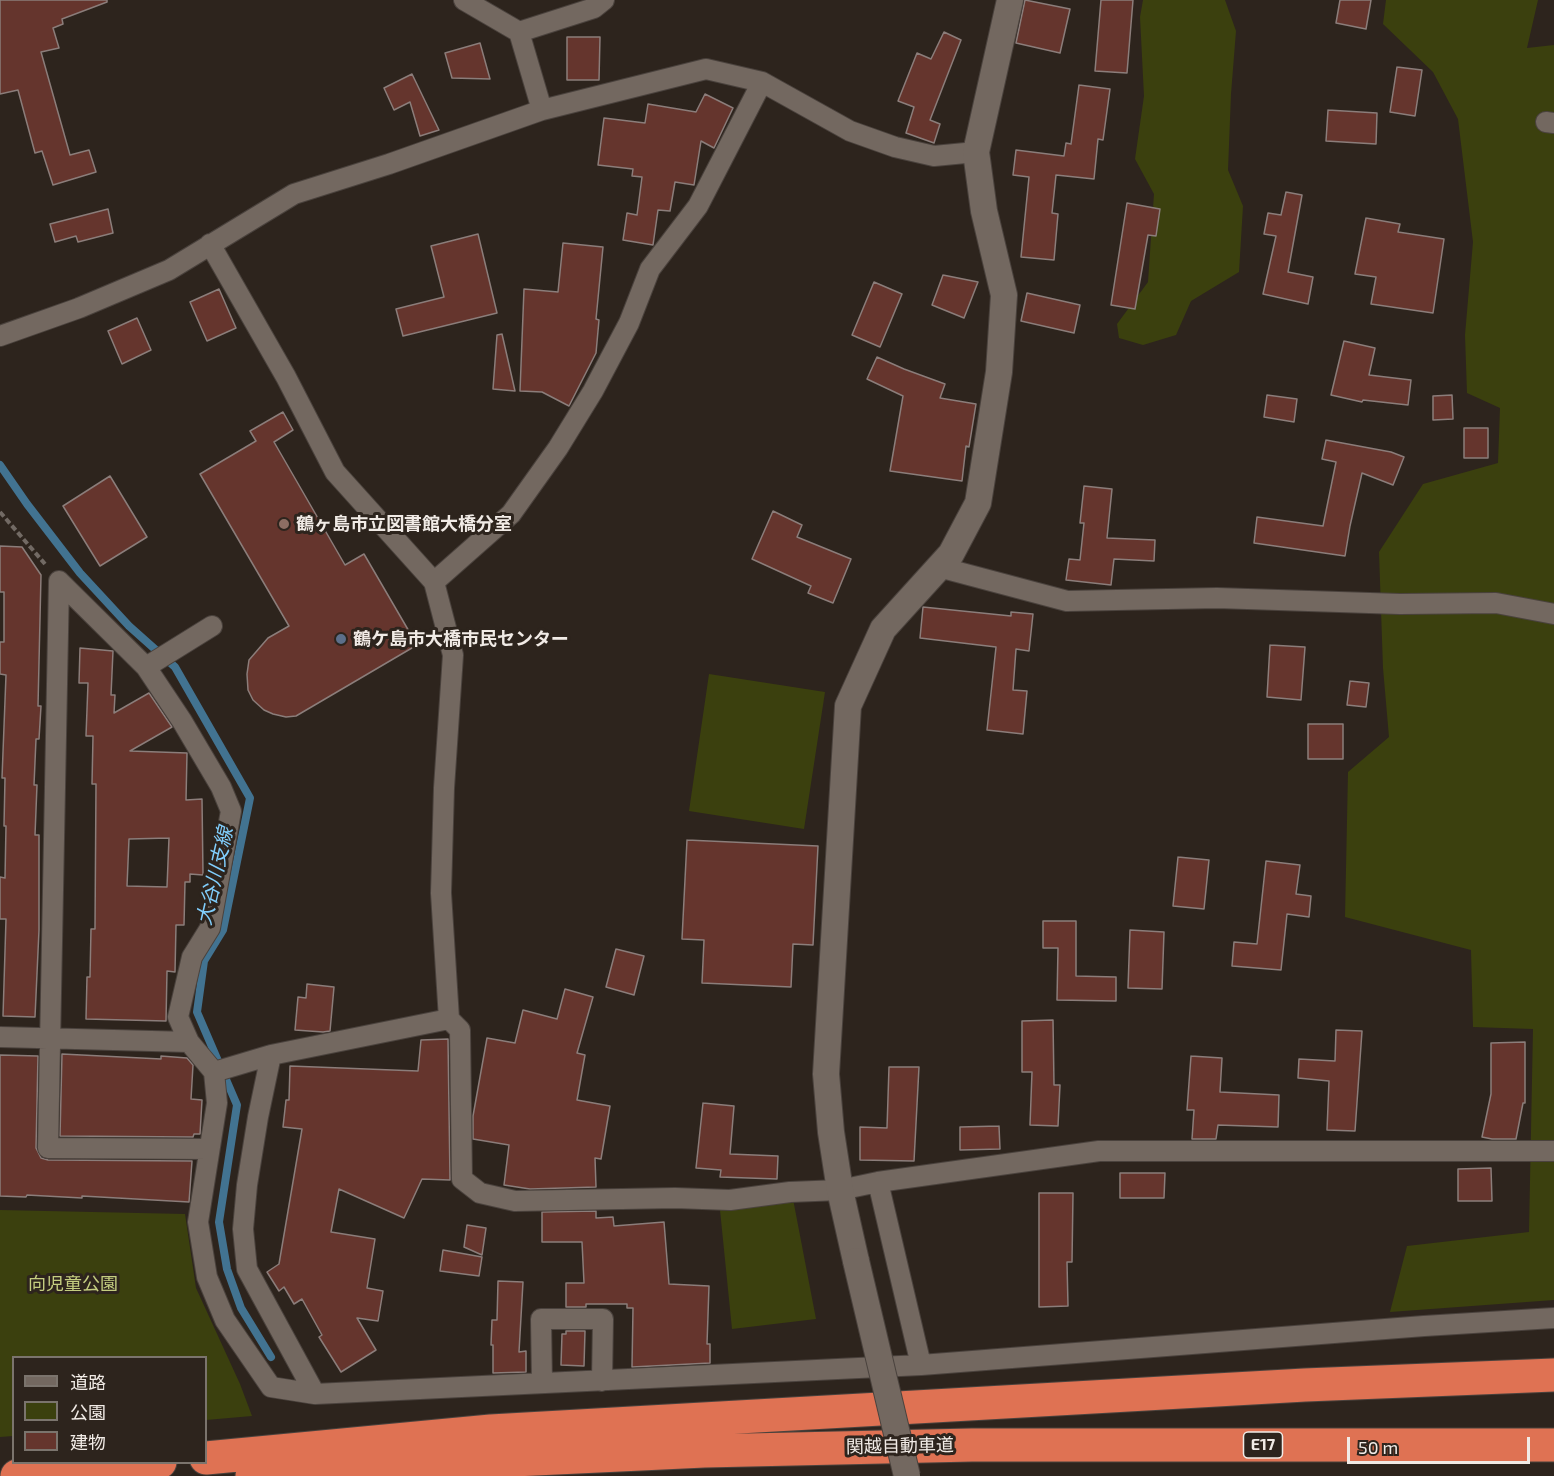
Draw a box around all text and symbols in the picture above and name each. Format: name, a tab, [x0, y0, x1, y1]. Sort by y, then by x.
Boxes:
place label: 鶴ヶ島市立図書館大橋分室	[296, 513, 512, 535]
marker: 鶴ヶ島市立図書館大橋分室	[277, 517, 291, 531]
place label: 鶴ケ島市大橋市民センター	[353, 628, 569, 650]
marker: 鶴ケ島市大橋市民センター	[334, 632, 348, 646]
water label: 大谷川支線	[192, 825, 238, 927]
park label: 向児童公園	[28, 1273, 118, 1295]
legend	[12, 1356, 207, 1464]
text: 道路	[70, 1371, 106, 1393]
text: 公園	[70, 1401, 106, 1423]
scale bar	[1350, 1425, 1533, 1463]
text: 建物	[70, 1431, 106, 1453]
road number: E17	[1244, 1432, 1282, 1458]
street label: 関越自動車道	[846, 1434, 954, 1458]
text: 50 m	[1358, 1436, 1398, 1458]

